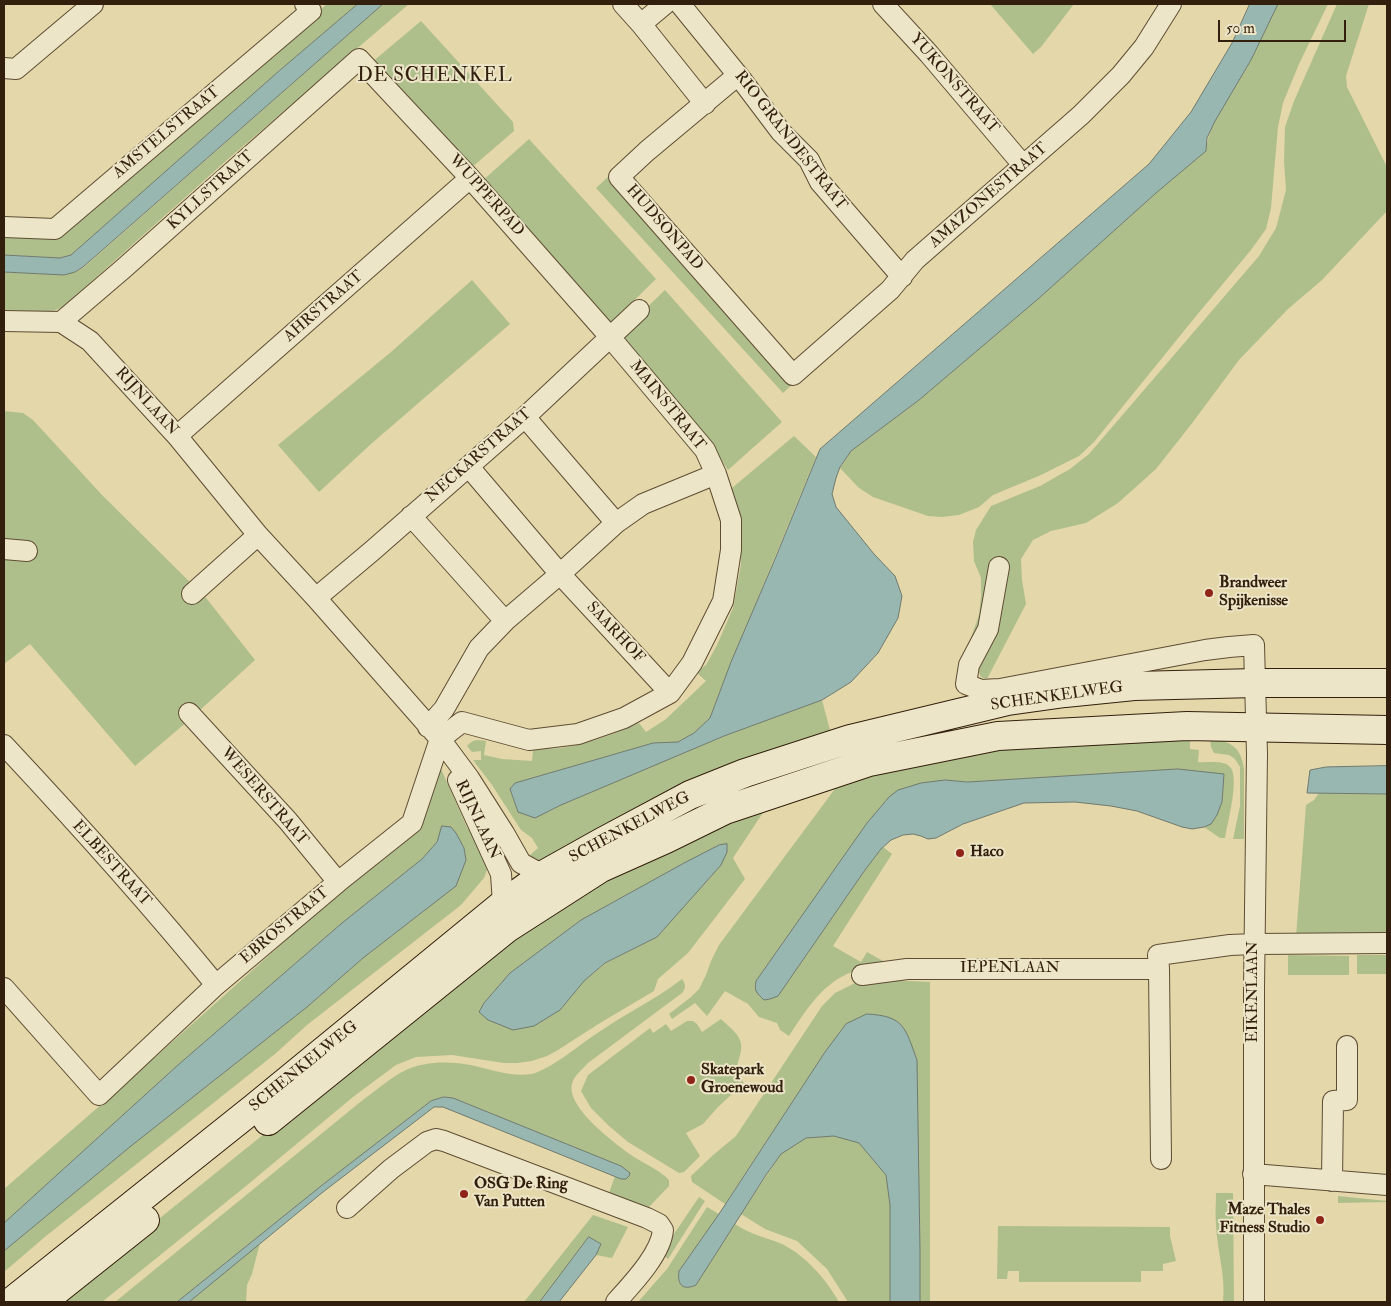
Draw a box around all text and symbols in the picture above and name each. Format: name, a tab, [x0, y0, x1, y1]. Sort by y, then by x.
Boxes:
scale bar	[1221, 10, 1348, 42]
text: 50 m	[1226, 19, 1255, 38]
street label: YUKONSTRAAT	[905, 30, 1003, 138]
district label: DE SCHENKEL	[356, 66, 514, 88]
street label: RIO GRANDESTRAAT	[730, 67, 850, 215]
street label: AMSTELSTRAAT	[110, 83, 224, 183]
street label: AMAZONESTRAAT	[926, 139, 1052, 253]
street label: KYLLSTRAAT	[164, 147, 258, 235]
street label: WUPPERPAD	[444, 151, 528, 241]
street label: HUDSONPAD	[621, 181, 707, 275]
street label: AHRSTRAAT	[280, 267, 368, 347]
street label: MAINSTRAAT	[625, 357, 709, 455]
street label: RIJNLAAN	[110, 364, 182, 440]
street label: NECKARSTRAAT	[422, 405, 536, 507]
place label: Brandweer Spijkenisse	[1219, 574, 1288, 612]
marker: Brandweer Spijkenisse	[1203, 587, 1215, 599]
street label: SAARHOF	[582, 598, 648, 668]
street label: SCHENKELWEG	[989, 678, 1125, 716]
street label: WESERSTRAAT	[216, 744, 312, 850]
street label: RIJNLAAN	[450, 777, 504, 863]
street label: SCHENKELWEG	[566, 788, 694, 868]
street label: ELBESTRAAT	[67, 817, 155, 911]
place label: Haco	[970, 843, 1004, 863]
marker: Haco	[954, 847, 966, 859]
street label: EBROSTRAAT	[237, 883, 333, 969]
street label: EIKENLAAN	[1244, 941, 1264, 1043]
street label: IEPENLAAN	[960, 959, 1060, 979]
street label: SCHENKELWEG	[246, 1017, 362, 1117]
place label: Skatepark Groenewoud	[701, 1061, 783, 1099]
marker: Skatepark Groenewoud	[685, 1074, 697, 1086]
place label: OSG De Ring Van Putten	[474, 1175, 568, 1213]
marker: OSG De Ring Van Putten	[458, 1188, 470, 1200]
place label: Maze Thales Fitness Studio	[1219, 1201, 1310, 1239]
marker: Maze Thales Fitness Studio	[1314, 1214, 1326, 1226]

